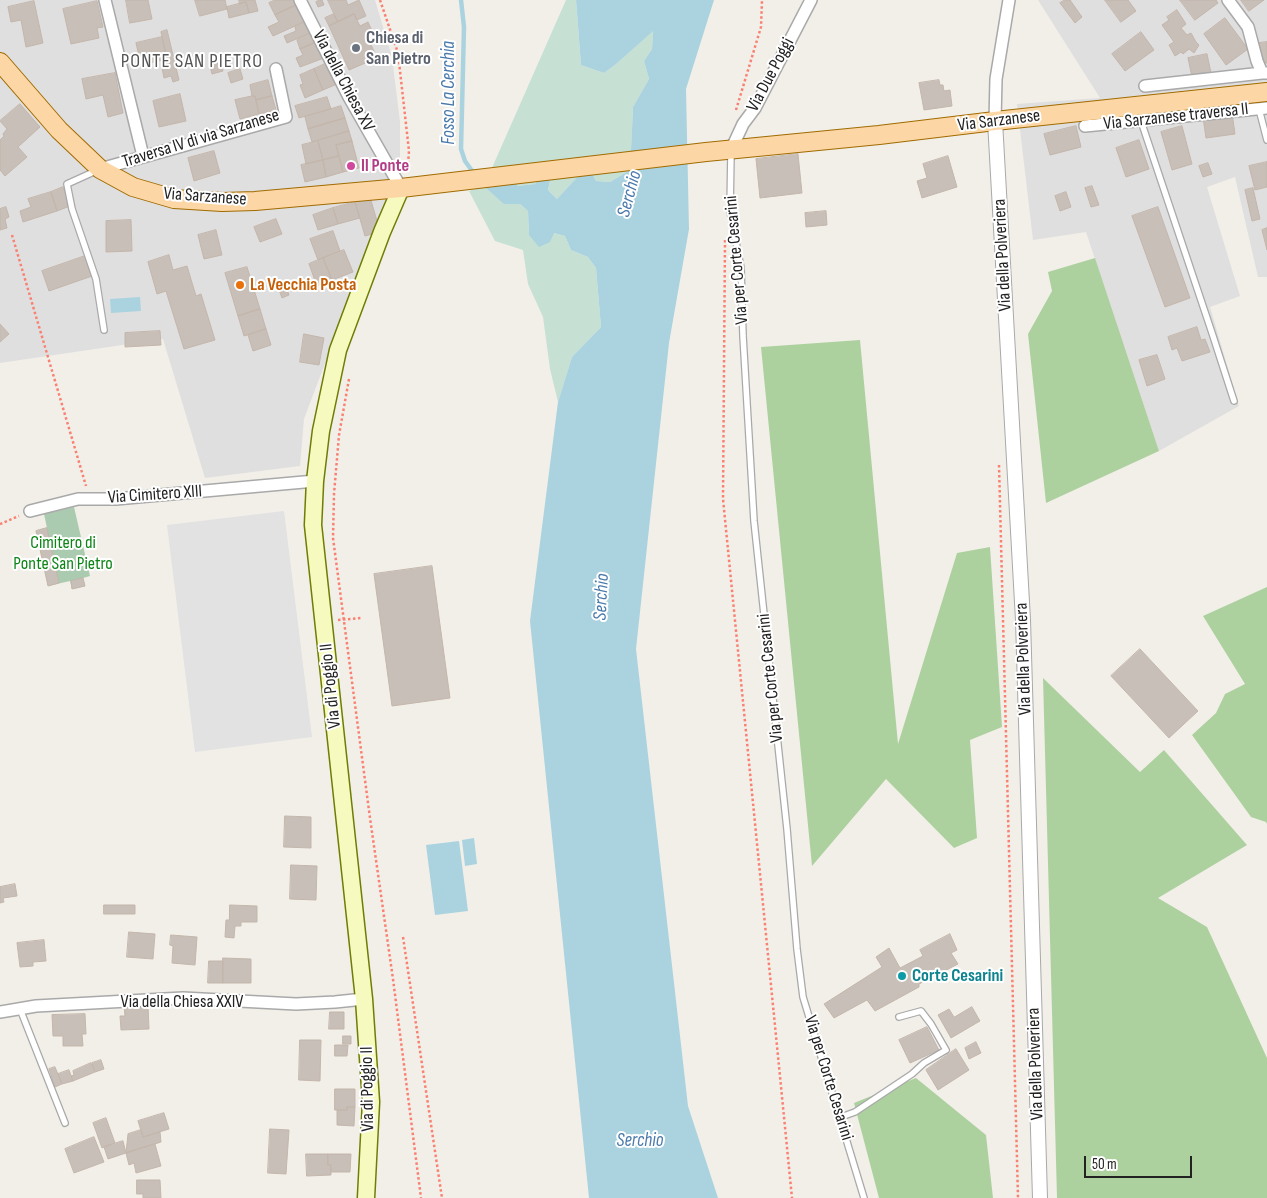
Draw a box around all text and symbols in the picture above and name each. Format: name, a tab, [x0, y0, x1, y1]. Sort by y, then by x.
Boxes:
street label: Via della Chiesa XV	[307, 27, 379, 135]
place label: Chiesa di San Pietro	[366, 27, 431, 70]
street label: Via Due Poggi	[743, 34, 799, 116]
water label: Fosso La Cerchia	[438, 41, 460, 145]
marker: Chiesa di San Pietro	[350, 42, 362, 54]
district label: PONTE SAN PIETRO	[119, 50, 265, 74]
street label: Via Sarzanese traversa II	[1103, 99, 1249, 135]
street label: Traversa IV di via Sarzanese	[120, 105, 282, 173]
street label: Via Sarzanese	[956, 105, 1042, 137]
place label: Il Ponte	[361, 155, 409, 177]
marker: Il Ponte	[345, 160, 357, 172]
water label: Serchio	[613, 168, 647, 220]
street label: Via Sarzanese	[163, 183, 247, 211]
street label: Via per Corte Cesarini	[721, 195, 753, 325]
street label: Via della Polveriera	[989, 198, 1017, 312]
place label: La Vecchia Posta	[250, 274, 356, 296]
marker: La Vecchia Posta	[234, 279, 246, 291]
street label: Via Cimitero XIII	[107, 481, 203, 509]
park label: Cimitero di Ponte San Pietro	[13, 532, 113, 574]
water label: Serchio	[589, 573, 615, 621]
street label: Via della Polveriera	[1011, 602, 1037, 716]
street label: Via per Corte Cesarini	[753, 612, 789, 744]
street label: Via di Poggio II	[316, 642, 346, 730]
place label: Corte Cesarini	[912, 965, 1003, 987]
marker: Corte Cesarini	[896, 970, 908, 982]
street label: Via della Chiesa XXIV	[121, 991, 243, 1013]
street label: Via della Polveriera	[1023, 1007, 1049, 1121]
street label: Via per Corte Cesarini	[799, 1013, 857, 1143]
street label: Via di Poggio II	[356, 1046, 380, 1132]
water label: Serchio	[616, 1130, 664, 1152]
scale bar	[1087, 1146, 1194, 1178]
text: 50 m	[1092, 1155, 1117, 1174]

